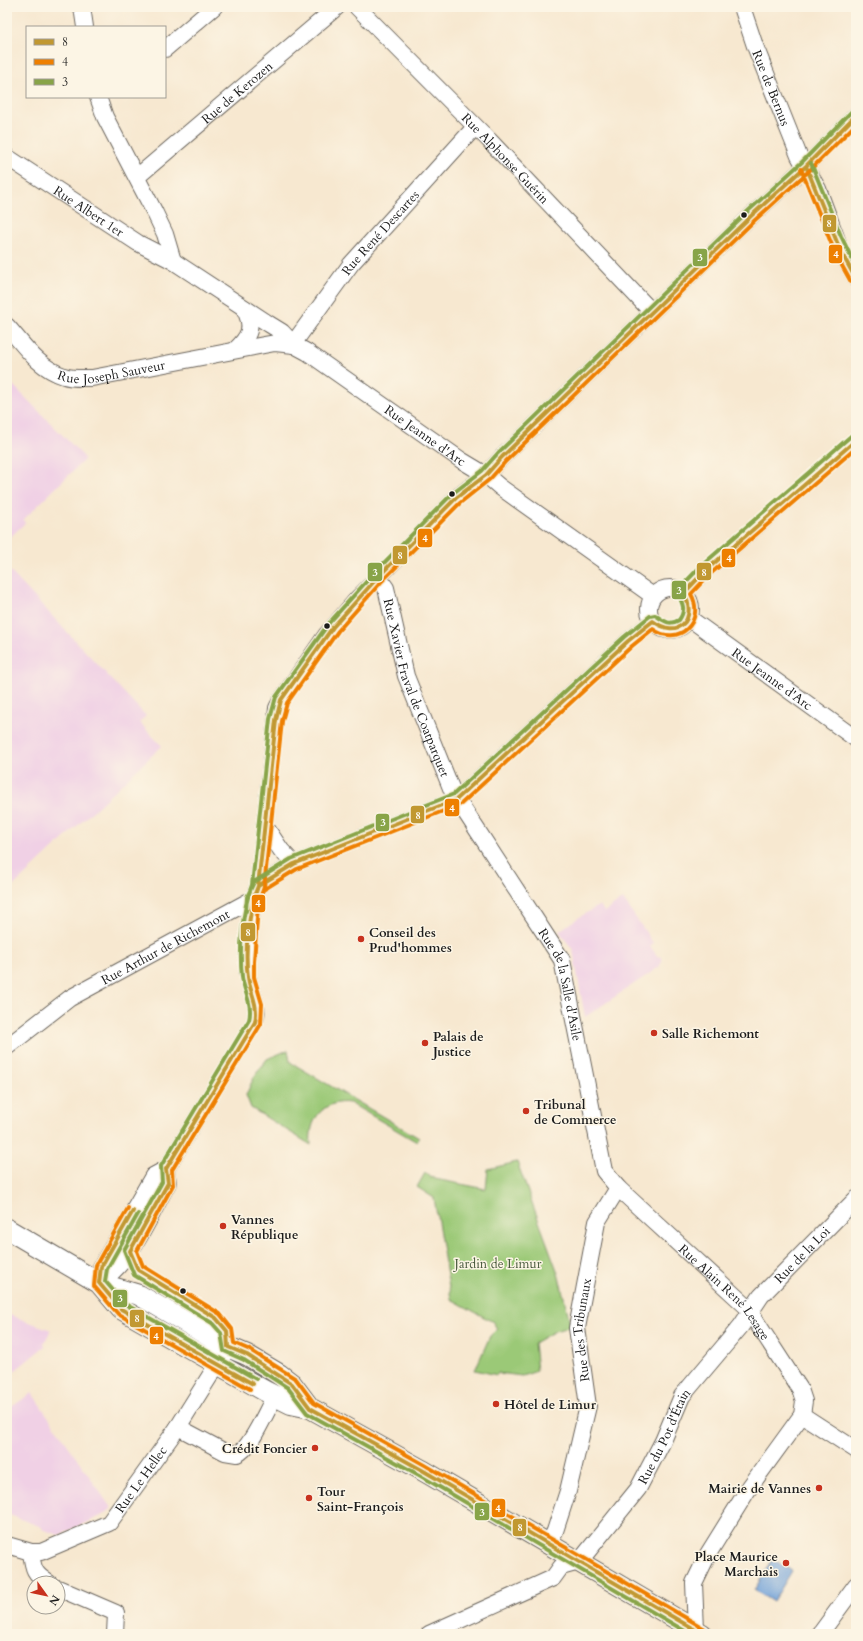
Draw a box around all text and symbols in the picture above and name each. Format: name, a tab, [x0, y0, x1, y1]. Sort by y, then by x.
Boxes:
legend	[26, 26, 166, 98]
text: 8	[62, 34, 68, 50]
street label: Rue de Bernus	[747, 47, 794, 129]
text: 4	[62, 54, 68, 70]
street label: Rue de Kerozen	[198, 57, 277, 128]
text: 3	[62, 74, 68, 90]
street label: Rue Alphonse Guérin	[457, 109, 553, 209]
street label: Rue Albert 1er	[50, 182, 127, 241]
street label: Rue René Descartes	[338, 187, 424, 279]
unlabelled marker	[739, 210, 749, 220]
line badge: 8	[822, 214, 837, 233]
text: 8	[826, 216, 832, 231]
line badge: 4	[828, 244, 843, 264]
text: 4	[833, 247, 839, 262]
line badge: 3	[692, 248, 708, 267]
text: 3	[697, 250, 703, 265]
street label: Rue Joseph Sauveur	[55, 356, 167, 388]
street label: Rue Jeanne d'Arc	[381, 401, 469, 471]
unlabelled marker	[447, 489, 457, 499]
line badge: 4	[417, 528, 433, 548]
text: 4	[422, 531, 428, 546]
line badge: 8	[392, 545, 408, 565]
text: 8	[397, 548, 403, 563]
line badge: 4	[721, 548, 736, 568]
text: 4	[726, 551, 732, 566]
line badge: 3	[367, 562, 383, 582]
line badge: 8	[696, 562, 712, 581]
text: 3	[372, 565, 378, 580]
text: 8	[701, 565, 707, 580]
line badge: 3	[671, 580, 687, 600]
text: 3	[676, 583, 682, 598]
street label: Rue Xavier Fraval de Coatparquet	[379, 597, 454, 780]
unlabelled marker	[322, 621, 332, 631]
street label: Rue Jeanne d'Arc	[728, 644, 816, 715]
line badge: 4	[444, 798, 460, 817]
text: 4	[449, 801, 455, 816]
line badge: 8	[410, 805, 425, 824]
text: 8	[415, 808, 421, 823]
line badge: 3	[375, 813, 390, 832]
text: 3	[380, 815, 386, 830]
line badge: 4	[251, 894, 266, 913]
text: 4	[255, 896, 261, 911]
street label: Rue Arthur de Richemont	[98, 905, 233, 990]
line badge: 8	[240, 922, 256, 942]
place label: Conseil des Prud'hommes	[369, 924, 452, 957]
text: 8	[245, 925, 251, 940]
street label: Rue de la Salle d'Asile	[534, 925, 586, 1043]
marker: Conseil des Prud'hommes	[356, 934, 366, 944]
place label: Salle Richemont	[662, 1025, 759, 1043]
place label: Palais de Justice	[431, 1028, 484, 1061]
marker: Salle Richemont	[649, 1028, 659, 1038]
marker: Palais de Justice	[420, 1038, 430, 1048]
place label: Tribunal de Commerce	[534, 1096, 617, 1129]
marker: Tribunal de Commerce	[521, 1106, 531, 1116]
place label: Vannes République	[231, 1211, 298, 1244]
marker: Vannes République	[218, 1221, 228, 1231]
street label: Rue de la Loi	[771, 1223, 835, 1287]
street label: Rue Alain René Lesage	[674, 1240, 774, 1344]
park label: Jardin de Limur	[453, 1255, 542, 1273]
street label: Rue des Tribunaux	[569, 1276, 596, 1383]
unlabelled marker	[178, 1286, 188, 1296]
line badge: 3	[112, 1289, 128, 1308]
text: 3	[117, 1291, 123, 1306]
line badge: 8	[129, 1309, 145, 1328]
text: 8	[134, 1311, 140, 1326]
line badge: 4	[149, 1326, 164, 1345]
text: 4	[153, 1329, 159, 1344]
street label: Rue du Pot d'Étain	[634, 1384, 695, 1488]
place label: Hôtel de Limur	[504, 1396, 597, 1414]
marker: Hôtel de Limur	[491, 1399, 501, 1409]
place label: Crédit Foncier	[222, 1440, 308, 1458]
street label: Rue Le Hellec	[111, 1443, 172, 1517]
marker: Crédit Foncier	[310, 1443, 320, 1453]
place label: Mairie de Vannes	[708, 1480, 811, 1498]
place label: Tour Saint-François	[317, 1483, 404, 1516]
marker: Mairie de Vannes	[814, 1483, 824, 1493]
marker: Tour Saint-François	[304, 1493, 314, 1503]
line badge: 4	[491, 1498, 506, 1518]
text: 4	[495, 1501, 501, 1516]
line badge: 3	[474, 1502, 490, 1521]
text: 3	[479, 1505, 485, 1520]
line badge: 8	[512, 1518, 527, 1537]
text: 8	[517, 1520, 523, 1535]
place label: Place Maurice Marchais	[695, 1548, 778, 1581]
marker: Place Maurice Marchais	[781, 1558, 791, 1568]
north arrow	[26, 1575, 66, 1615]
text: N	[45, 1592, 63, 1609]

